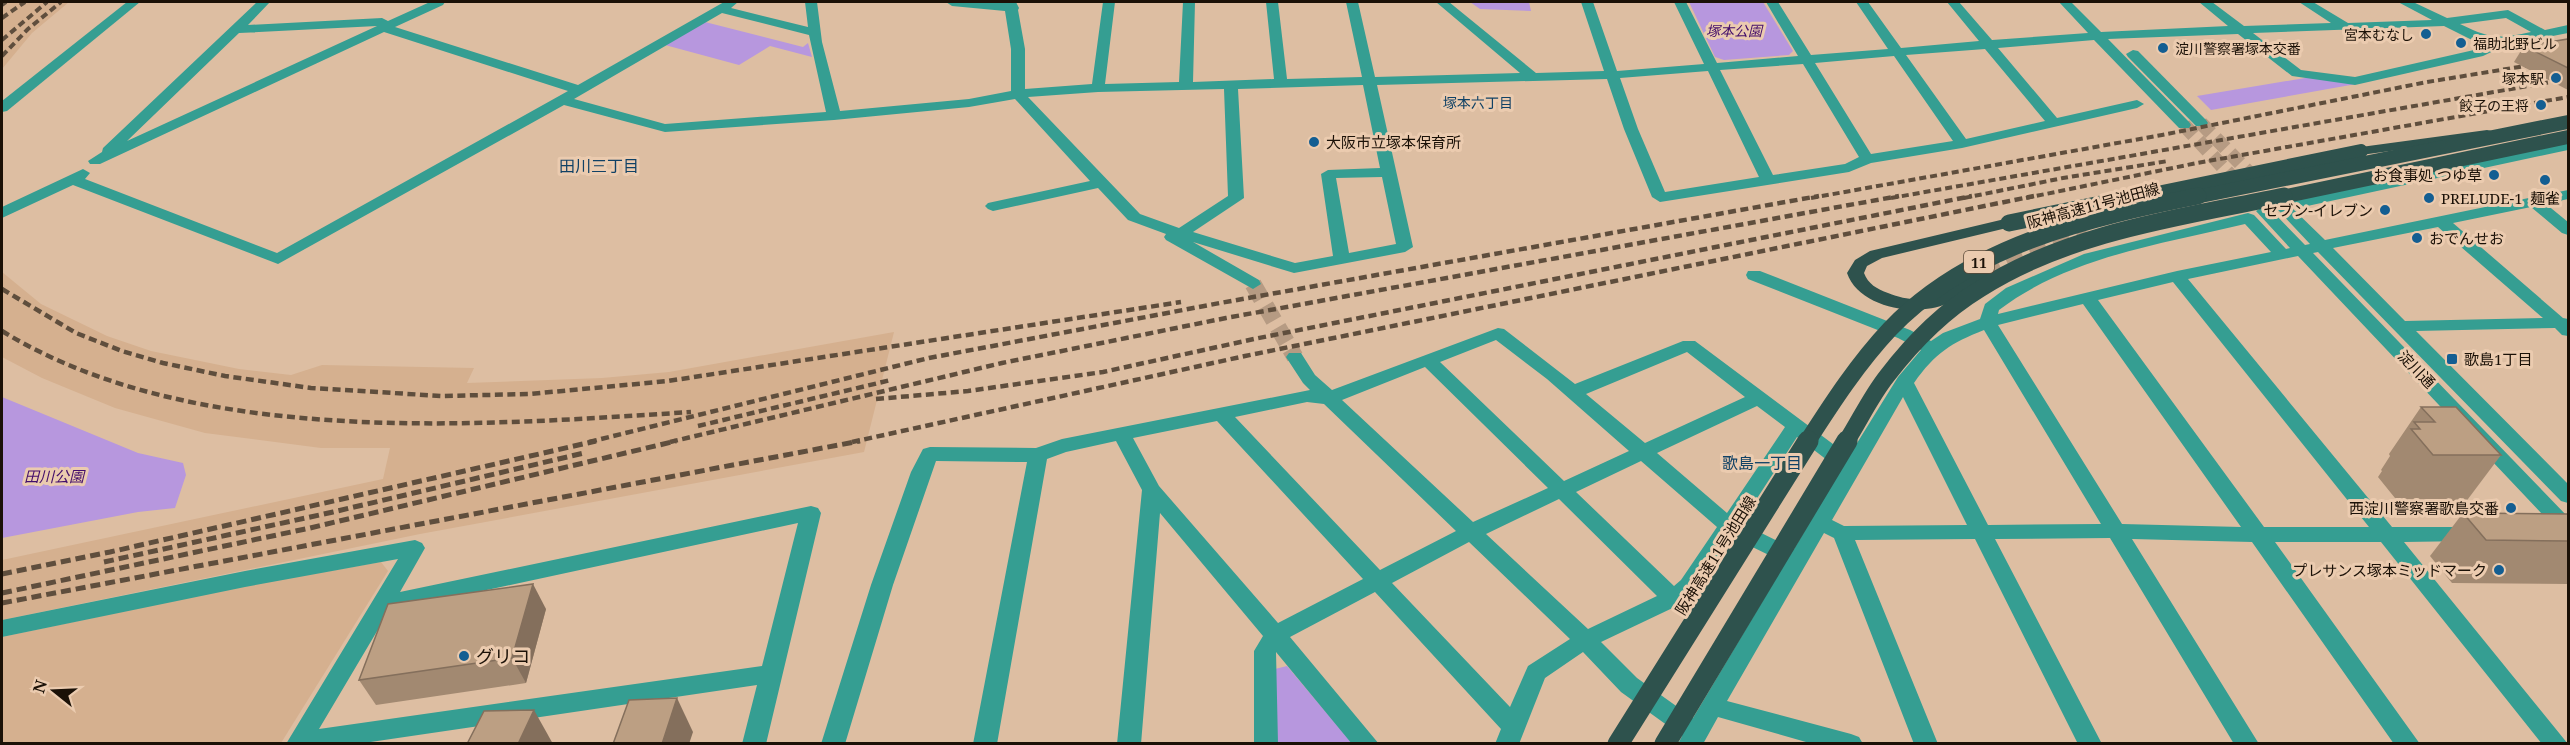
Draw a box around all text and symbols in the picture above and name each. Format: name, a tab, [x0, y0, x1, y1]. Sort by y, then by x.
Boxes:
park label: 塚本公園	[1706, 21, 1764, 40]
place label: 宮本むなし	[2344, 25, 2414, 44]
marker: 宮本むなし	[2419, 27, 2433, 41]
place label: 福助北野ビル	[2473, 34, 2557, 53]
marker: 福助北野ビル	[2454, 36, 2468, 50]
place label: 淀川警察署塚本交番	[2175, 39, 2301, 58]
marker: 淀川警察署塚本交番	[2156, 41, 2170, 55]
place label: 塚本駅	[2502, 69, 2544, 88]
marker: 塚本駅	[2549, 71, 2563, 85]
district label: 塚本六丁目	[1443, 93, 1513, 112]
place label: 餃子の王将	[2459, 96, 2529, 115]
marker: 餃子の王将	[2534, 98, 2548, 112]
place label: 大阪市立塚本保育所	[1326, 132, 1461, 152]
marker: 大阪市立塚本保育所	[1307, 135, 1321, 149]
district label: 田川三丁目	[559, 155, 639, 177]
place label: お食事処 つゆ草	[2373, 165, 2482, 185]
marker: お食事処 つゆ草	[2487, 168, 2501, 182]
marker: 麺雀	[2538, 173, 2552, 187]
street label: 阪神高速11号池田線	[2024, 178, 2162, 232]
place label: PRELUDE-1	[2441, 188, 2523, 208]
place label: 麺雀	[2530, 188, 2560, 208]
marker: PRELUDE-1	[2422, 191, 2436, 205]
place label: セブン-イレブン	[2263, 200, 2373, 220]
marker: セブン-イレブン	[2378, 203, 2392, 217]
place label: おでんせお	[2429, 228, 2504, 248]
marker: おでんせお	[2410, 231, 2424, 245]
road number: 11	[1964, 251, 1994, 273]
street label: 淀川通	[2394, 346, 2440, 392]
place label: 歌島1丁目	[2464, 349, 2532, 369]
marker: 歌島1丁目	[2445, 352, 2459, 366]
district label: 歌島一丁目	[1722, 452, 1802, 474]
park label: 田川公園	[24, 466, 86, 486]
street label: 阪神高速11号池田線	[1670, 492, 1760, 618]
place label: 西淀川警察署歌島交番	[2349, 498, 2499, 518]
marker: 西淀川警察署歌島交番	[2504, 501, 2518, 515]
place label: プレサンス塚本ミッドマーク	[2292, 560, 2487, 580]
marker: プレサンス塚本ミッドマーク	[2492, 563, 2506, 577]
place label: グリコ	[476, 644, 530, 668]
marker: グリコ	[457, 649, 471, 663]
north arrow	[24, 661, 84, 721]
text: N	[27, 677, 52, 696]

